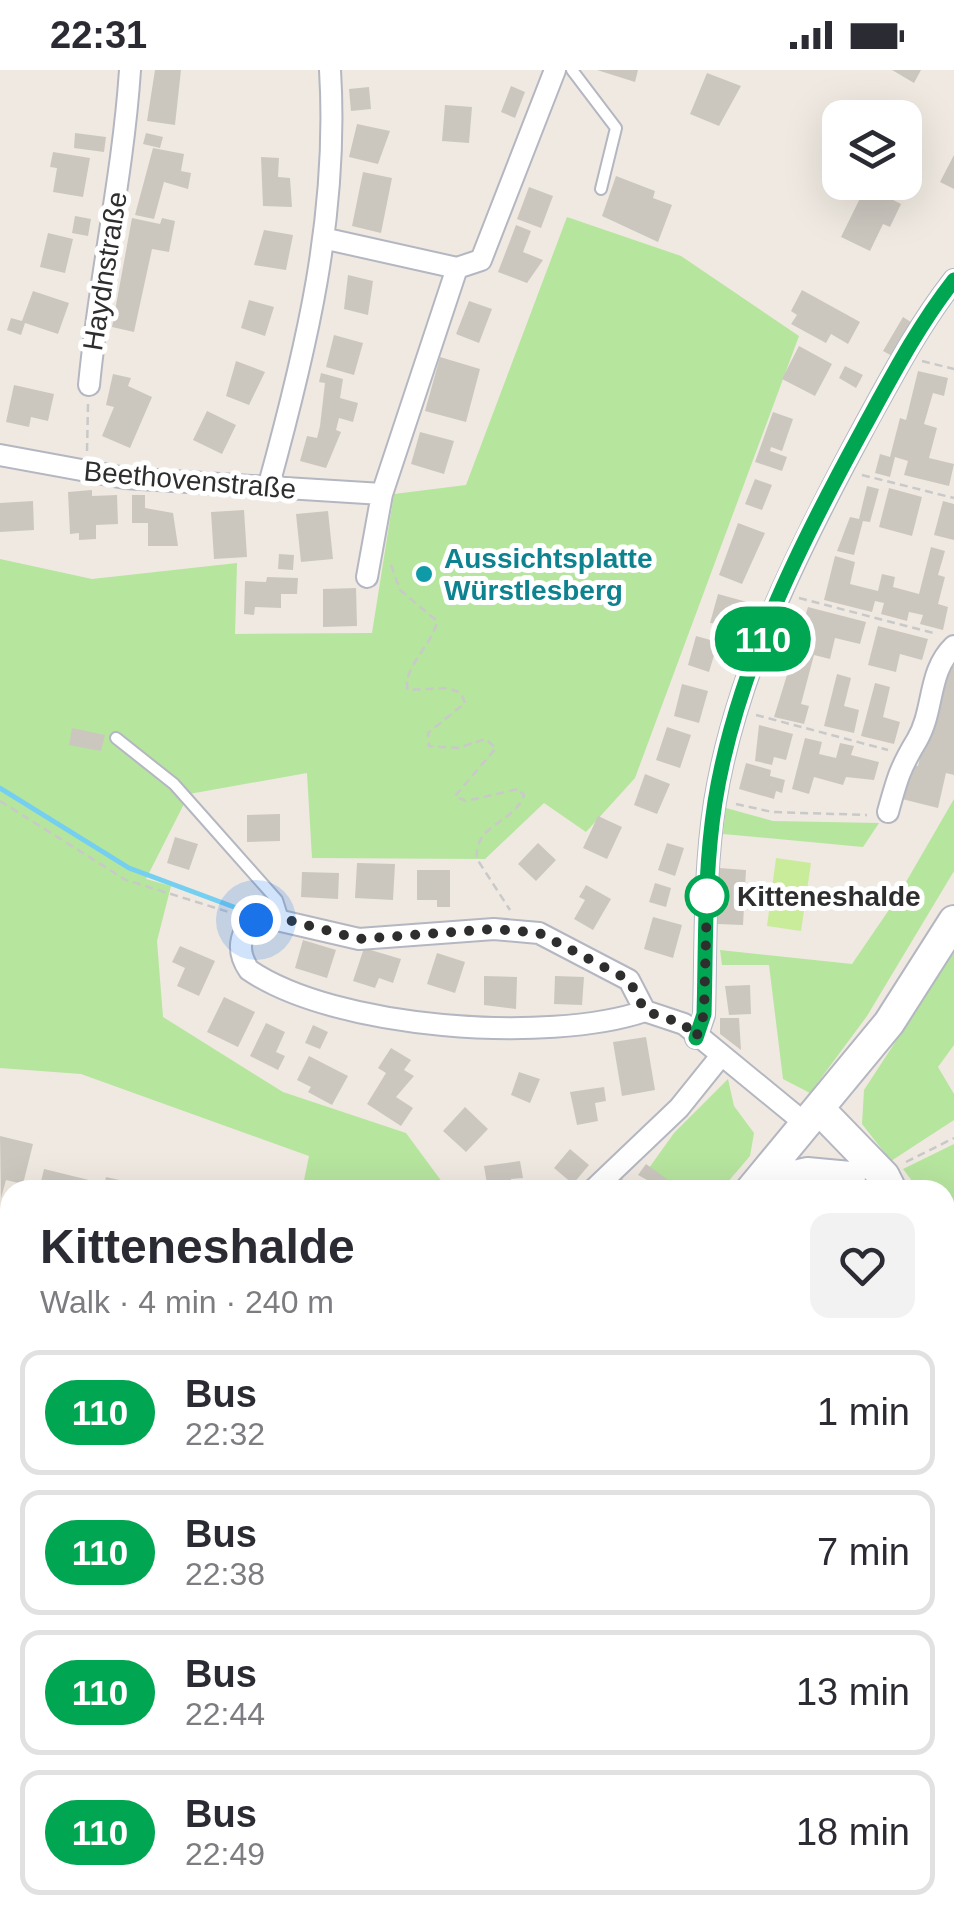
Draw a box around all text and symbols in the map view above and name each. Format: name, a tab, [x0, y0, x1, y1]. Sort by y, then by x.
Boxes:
text: 22:31	[50, 14, 147, 56]
map controls	[822, 100, 922, 200]
button: layers	[822, 100, 922, 200]
street label: Haydnstraße	[77, 189, 133, 353]
street label: Beethovenstraße	[82, 455, 298, 505]
place label: Aussichtsplatte Würstlesberg	[444, 543, 653, 606]
marker: Aussichtsplatte Würstlesberg	[413, 563, 435, 585]
line badge: 110	[706, 606, 820, 672]
text: 110	[735, 620, 791, 659]
marker: Kitteneshalde	[686, 875, 728, 917]
place label: Kitteneshalde	[737, 881, 921, 912]
your location	[231, 895, 281, 945]
button: heart	[810, 1213, 915, 1318]
text: Kitteneshalde	[40, 1220, 355, 1273]
text: Walk · 4 min · 240 m	[40, 1284, 334, 1320]
text: Bus	[185, 1373, 257, 1415]
text: 1 min	[817, 1391, 910, 1433]
text: 110	[72, 1393, 128, 1432]
text: 22:32	[185, 1416, 265, 1452]
text: Bus	[185, 1513, 257, 1555]
text: 7 min	[817, 1531, 910, 1573]
text: 110	[72, 1533, 128, 1572]
text: 22:38	[185, 1556, 265, 1592]
text: Bus	[185, 1653, 257, 1695]
text: 13 min	[796, 1671, 910, 1713]
text: 110	[72, 1673, 128, 1712]
text: 22:44	[185, 1696, 265, 1732]
text: Bus	[185, 1793, 257, 1835]
text: 18 min	[796, 1811, 910, 1853]
text: 110	[72, 1813, 128, 1852]
text: 22:49	[185, 1836, 265, 1872]

